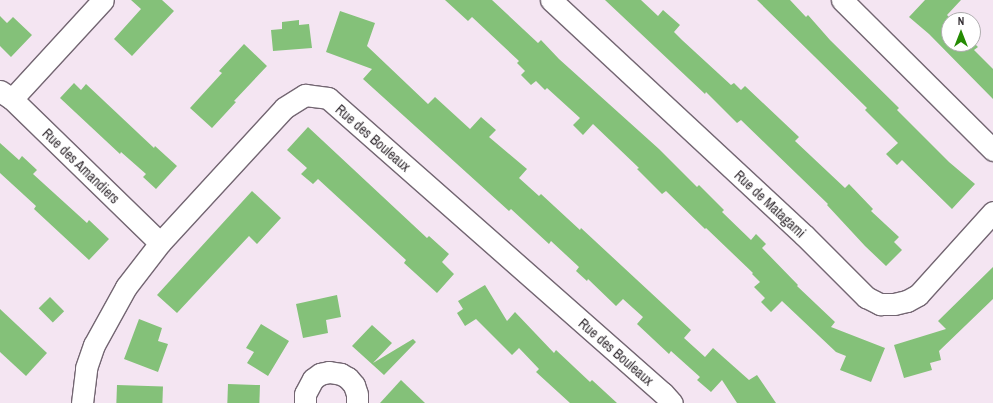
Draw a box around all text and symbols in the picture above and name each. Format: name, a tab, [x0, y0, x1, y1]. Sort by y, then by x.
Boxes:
north arrow	[941, 12, 981, 52]
text: N	[958, 14, 964, 28]
street label: Rue des Bouleaux	[332, 101, 414, 175]
street label: Rue des Amandiers	[39, 125, 123, 207]
street label: Rue de Matagami	[731, 167, 809, 241]
street label: Rue des Bouleaux	[575, 315, 657, 389]

